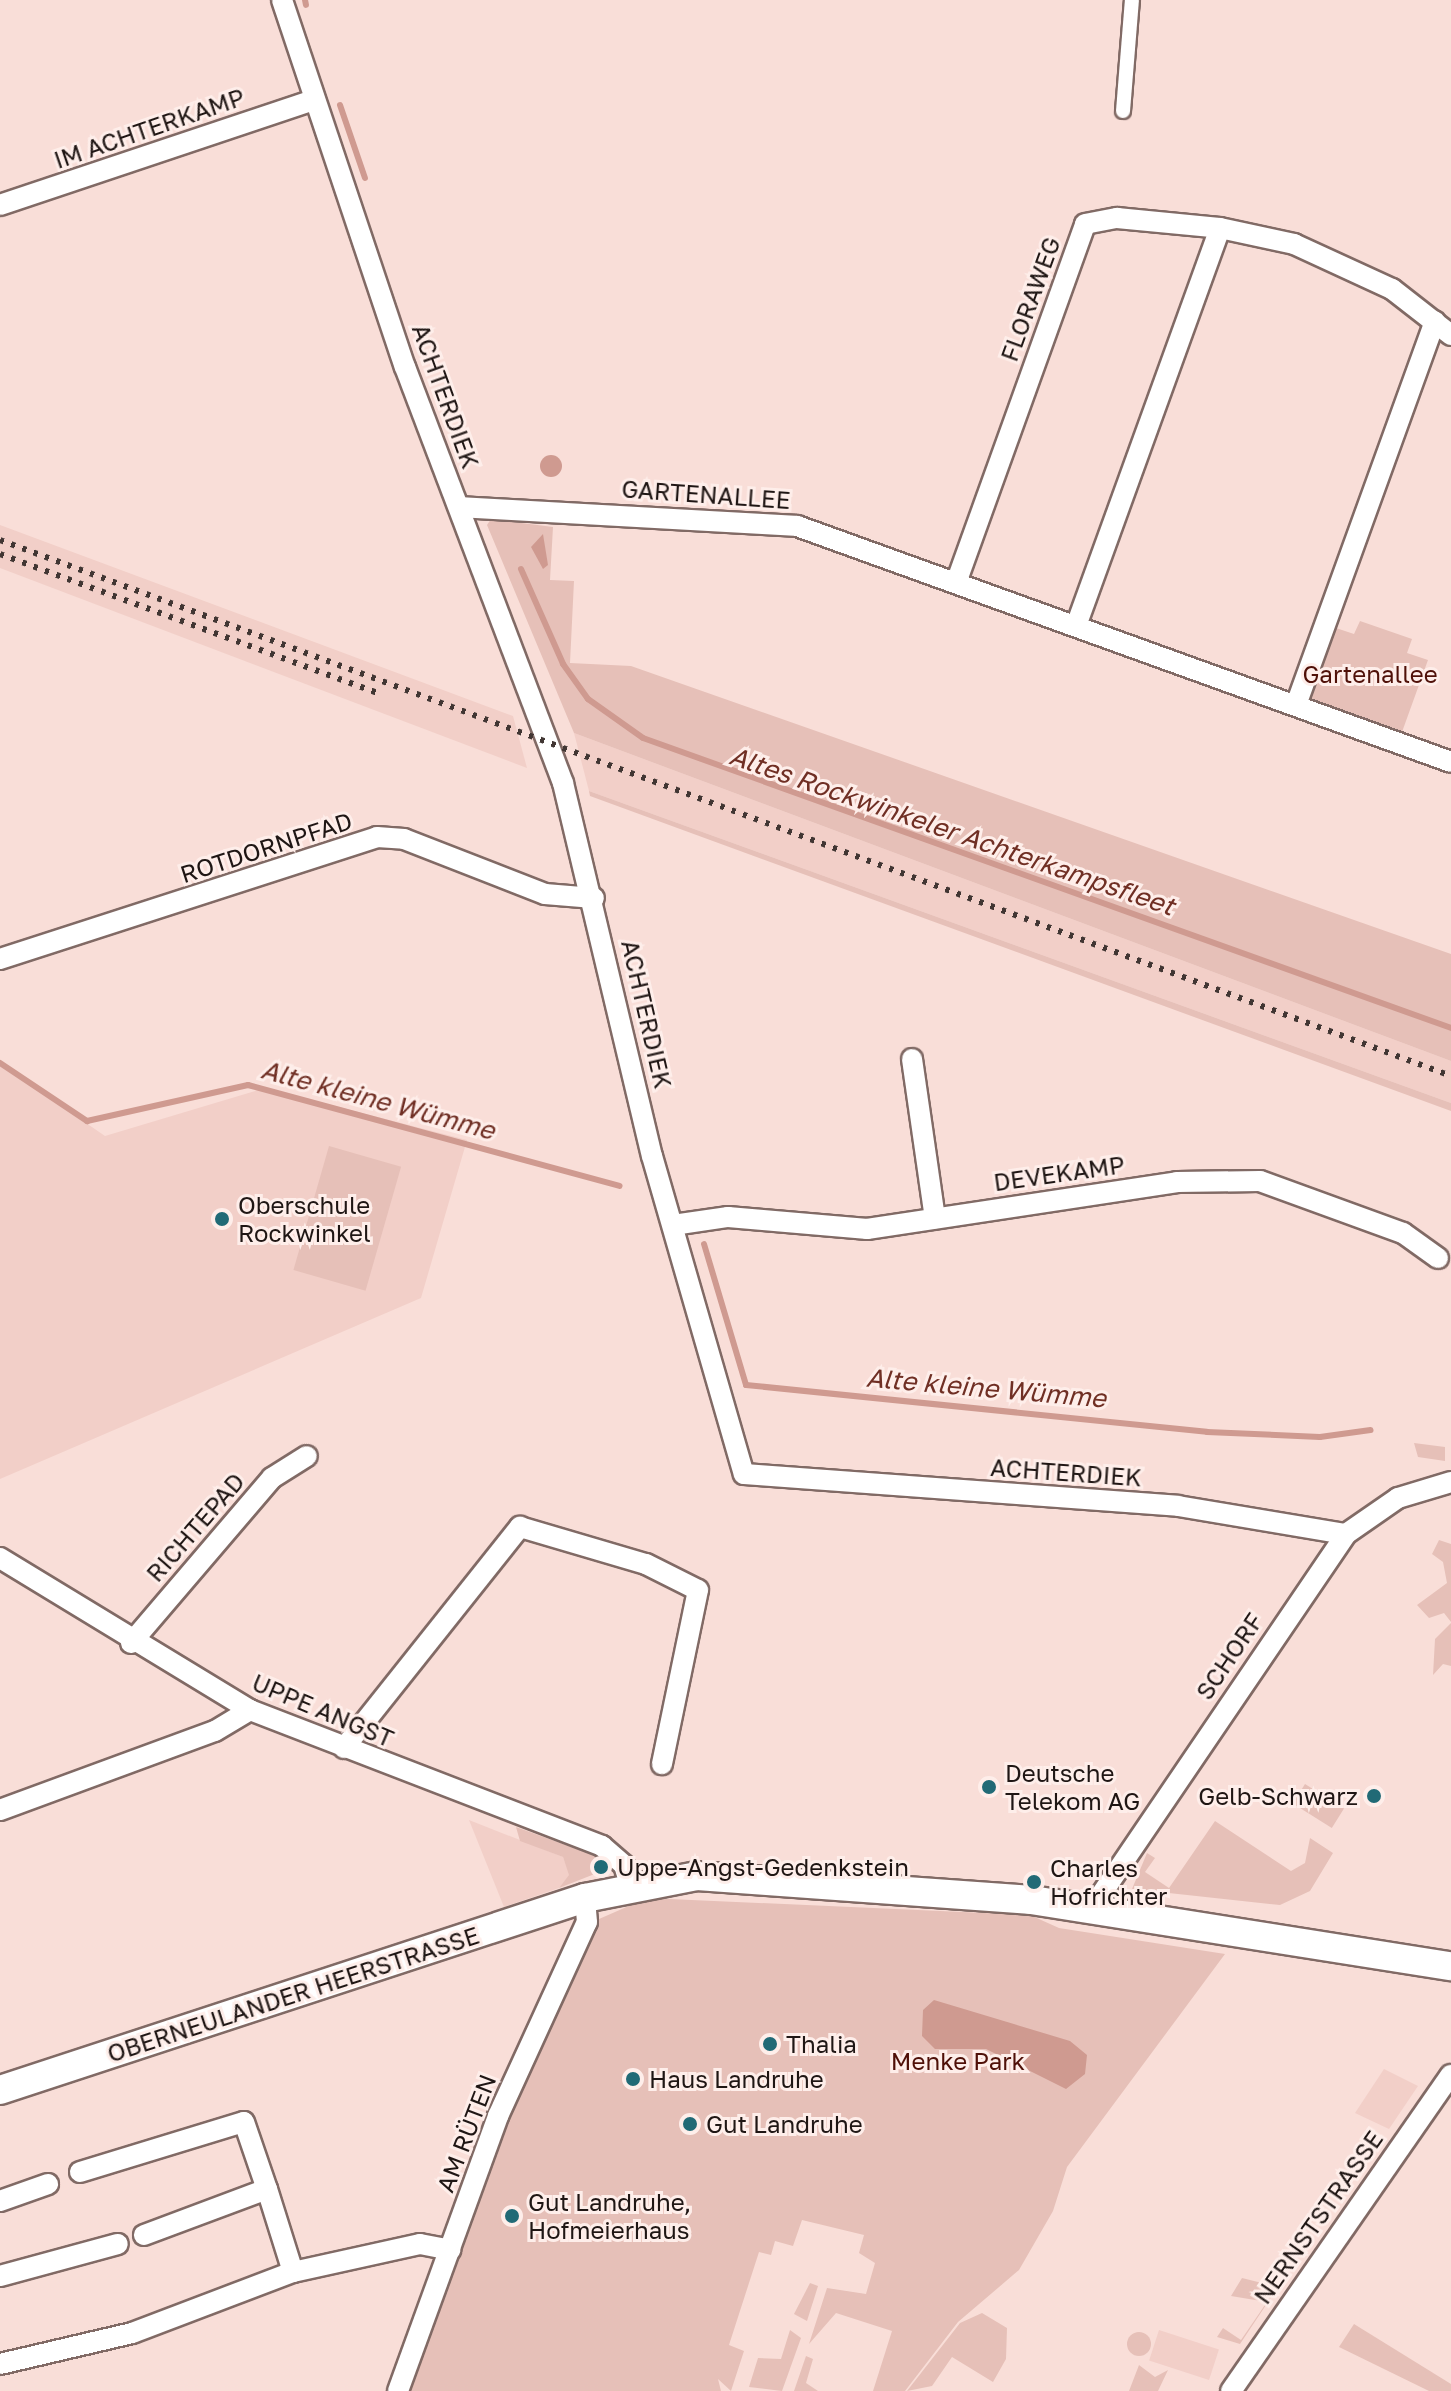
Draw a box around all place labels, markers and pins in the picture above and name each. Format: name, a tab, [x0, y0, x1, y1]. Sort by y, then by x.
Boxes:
place label: Oberschule Rockwinkel	[238, 1191, 371, 1247]
marker: Oberschule Rockwinkel	[213, 1210, 231, 1228]
place label: Deutsche Telekom AG	[1005, 1759, 1140, 1815]
marker: Deutsche Telekom AG	[980, 1778, 998, 1796]
place label: Gelb-Schwarz	[1198, 1782, 1358, 1810]
marker: Gelb-Schwarz	[1365, 1787, 1383, 1805]
place label: Uppe-Angst-Gedenkstein	[617, 1853, 909, 1881]
place label: Charles Hofrichter	[1050, 1854, 1167, 1910]
marker: Uppe-Angst-Gedenkstein	[592, 1858, 610, 1876]
marker: Charles Hofrichter	[1025, 1873, 1043, 1891]
place label: Thalia	[786, 2030, 857, 2058]
marker: Thalia	[761, 2035, 779, 2053]
place label: Haus Landruhe	[649, 2065, 824, 2093]
marker: Haus Landruhe	[624, 2070, 642, 2088]
place label: Gut Landruhe	[706, 2110, 863, 2138]
marker: Gut Landruhe	[681, 2115, 699, 2133]
place label: Gut Landruhe, Hofmeierhaus	[528, 2188, 691, 2244]
marker: Gut Landruhe, Hofmeierhaus	[503, 2207, 521, 2225]

